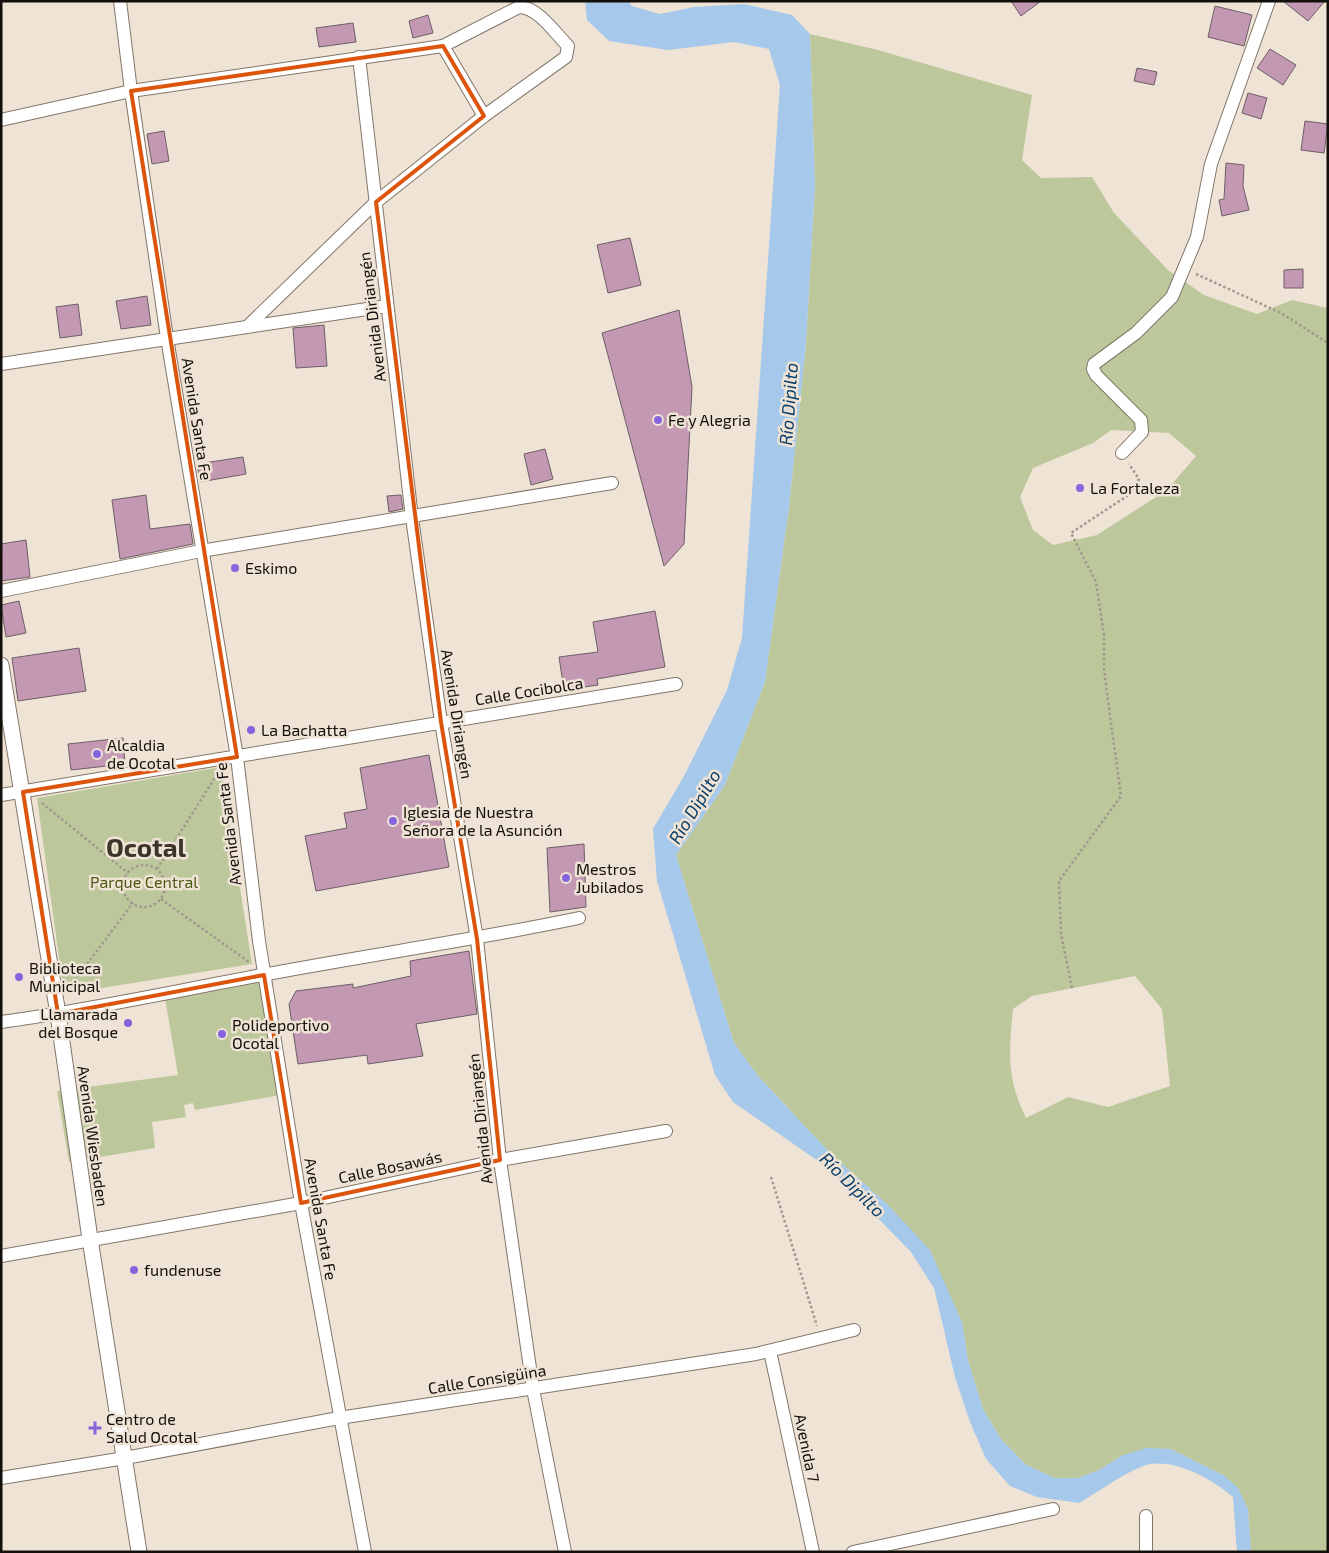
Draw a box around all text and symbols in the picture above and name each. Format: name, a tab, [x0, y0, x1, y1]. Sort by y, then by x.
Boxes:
street label: Avenida Diriangén	[354, 251, 389, 383]
street label: Avenida Santa Fe	[178, 356, 217, 482]
water label: Río Dipilto	[774, 362, 802, 446]
place label: Fe y Alegria	[668, 410, 751, 429]
marker: Fe y Alegria	[652, 414, 664, 426]
place label: La Fortaleza	[1090, 478, 1180, 497]
marker: La Fortaleza	[1074, 482, 1086, 494]
place label: Eskimo	[245, 558, 297, 577]
marker: Eskimo	[229, 562, 241, 574]
street label: Avenida Diriangén	[438, 648, 477, 780]
street label: Calle Cocibolca	[474, 673, 584, 708]
place label: La Bachatta	[261, 720, 347, 739]
marker: La Bachatta	[245, 724, 257, 736]
place label: Alcaldia de Ocotal	[107, 735, 176, 772]
marker: Alcaldia de Ocotal	[91, 748, 103, 760]
street label: Avenida Santa Fe	[211, 761, 244, 887]
water label: Río Dipilto	[663, 765, 725, 848]
place label: Iglesia de Nuestra Señora de la Asunción	[403, 802, 562, 839]
marker: Iglesia de Nuestra Señora de la Asunción	[387, 815, 399, 827]
district label: Ocotal	[106, 831, 187, 862]
place label: Mestros Jubilados	[576, 859, 644, 896]
park label: Parque Central	[90, 872, 198, 891]
marker: Mestros Jubilados	[560, 872, 572, 884]
place label: Biblioteca Municipal	[29, 958, 101, 995]
marker: Biblioteca Municipal	[13, 971, 25, 983]
place label: Llamarada del Bosque	[38, 1004, 118, 1041]
place label: Polideportivo Ocotal	[232, 1015, 329, 1052]
marker: Llamarada del Bosque	[122, 1017, 134, 1029]
marker: Polideportivo Ocotal	[216, 1028, 228, 1040]
street label: Avenida Diriangén	[463, 1053, 496, 1185]
street label: Avenida Wiesbaden	[74, 1064, 113, 1208]
street label: Calle Bosawás	[336, 1146, 443, 1187]
water label: Río Dipilto	[816, 1147, 890, 1221]
street label: Avenida Santa Fe	[301, 1156, 342, 1282]
place label: fundenuse	[144, 1260, 221, 1279]
marker: fundenuse	[128, 1264, 140, 1276]
street label: Calle Consigüina	[427, 1360, 547, 1397]
place label: Centro de Salud Ocotal	[106, 1409, 198, 1446]
street label: Avenida 7	[791, 1412, 824, 1484]
marker: Centro de Salud Ocotal	[88, 1421, 102, 1435]

